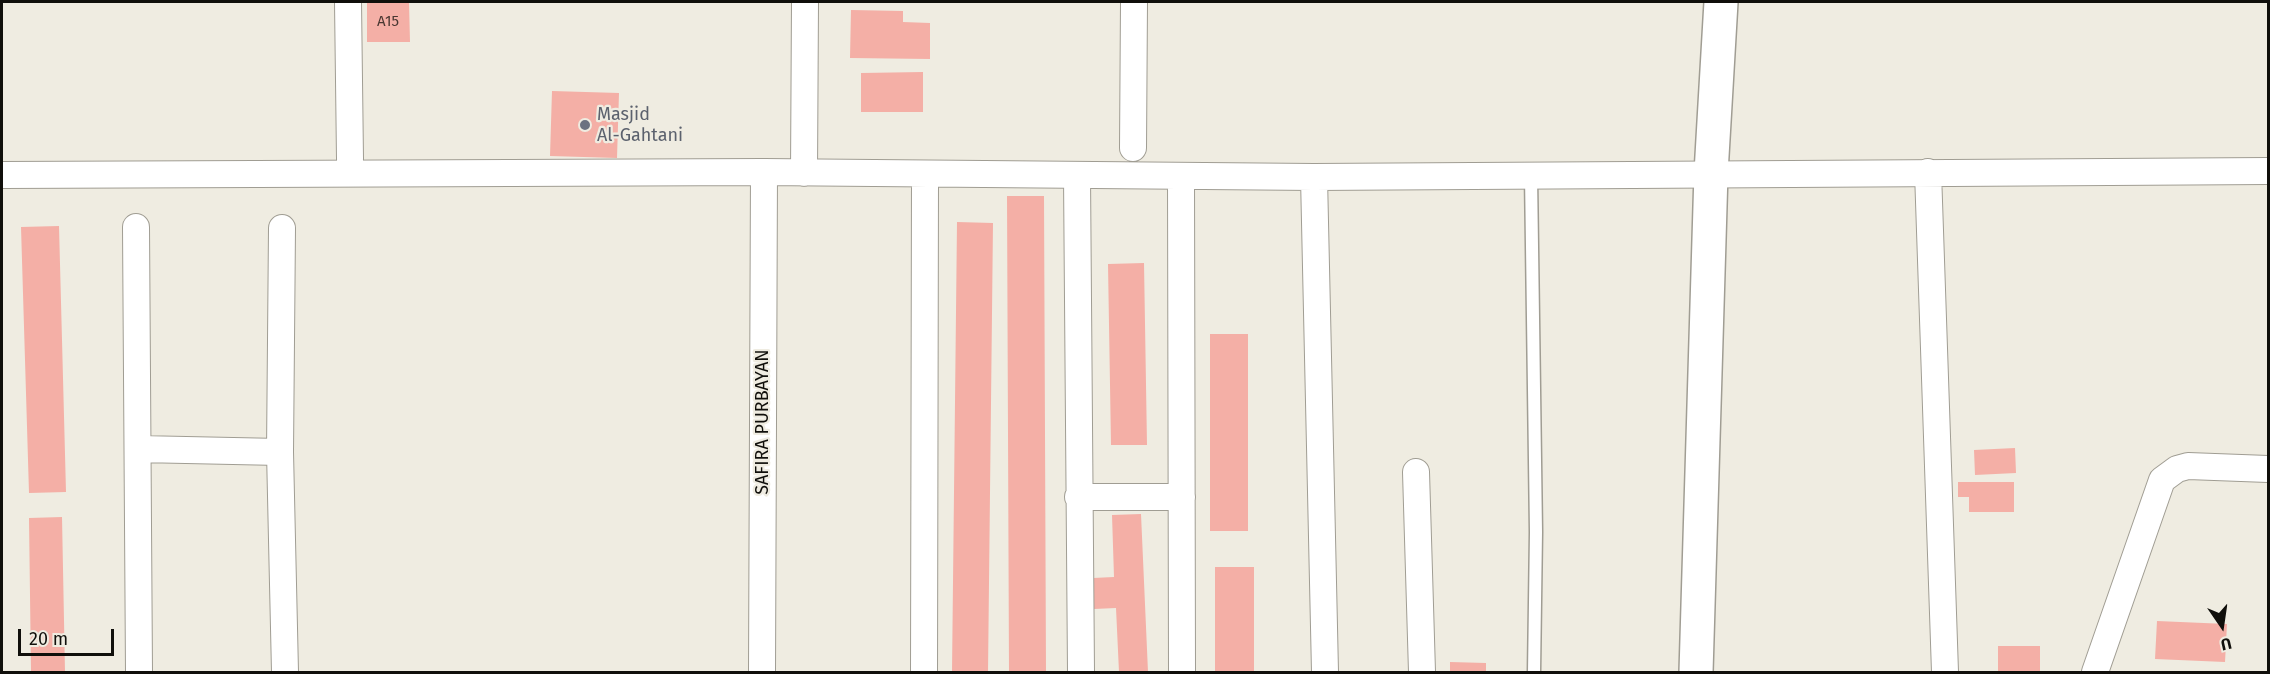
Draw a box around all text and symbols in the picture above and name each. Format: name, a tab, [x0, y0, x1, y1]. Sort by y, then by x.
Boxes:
house number: A15	[377, 13, 399, 31]
place label: Masjid Al-Gahtani	[597, 104, 683, 146]
marker: Masjid Al-Gahtani	[578, 118, 592, 132]
street label: SAFIRA PURBAYAN	[752, 349, 774, 495]
north arrow	[2192, 596, 2252, 656]
scale bar	[21, 617, 117, 655]
text: 20 m	[29, 628, 68, 650]
text: U	[2219, 634, 2233, 654]

